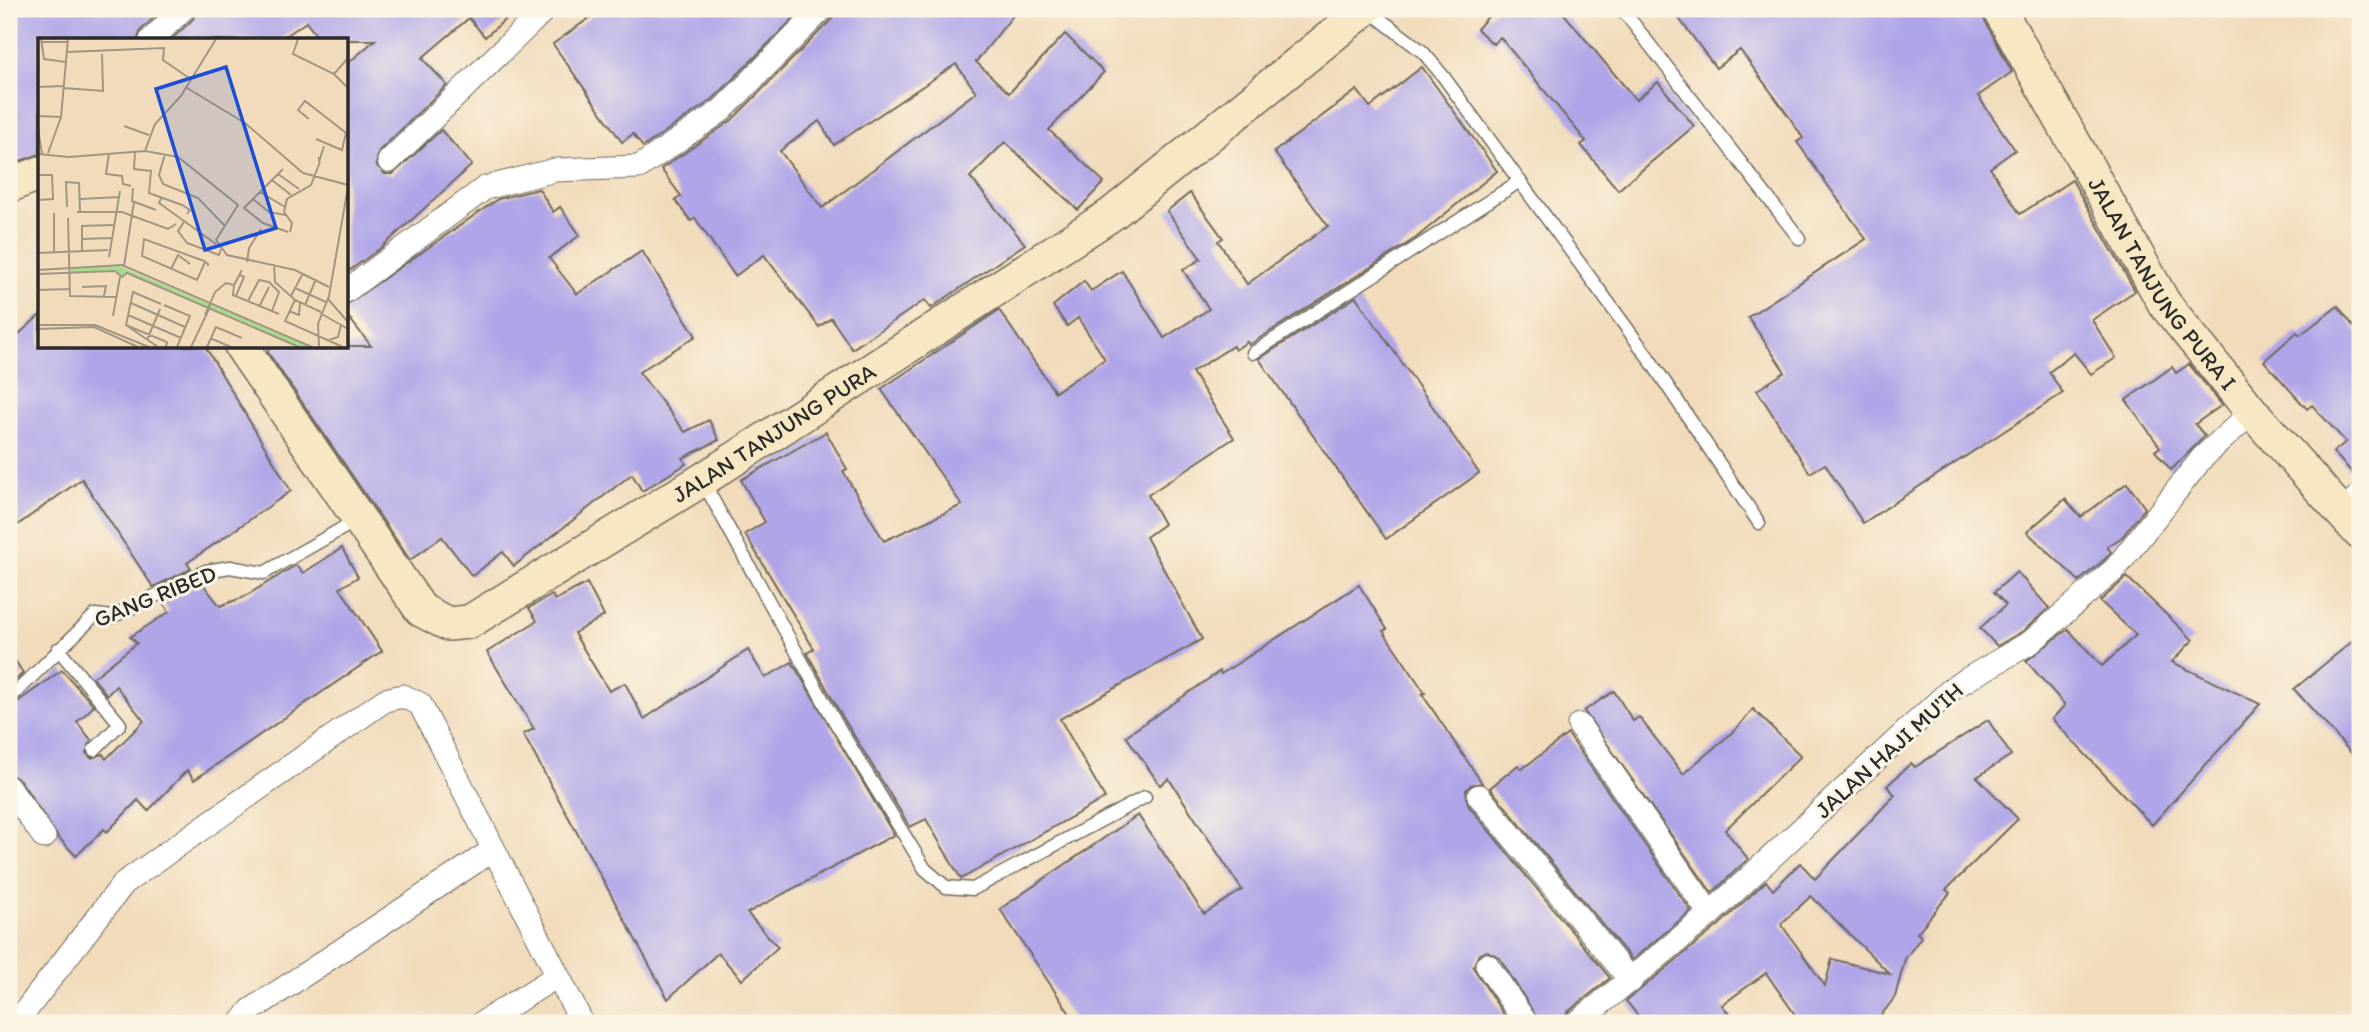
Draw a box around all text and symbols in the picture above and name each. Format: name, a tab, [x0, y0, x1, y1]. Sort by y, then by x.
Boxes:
inset map	[38, 38, 348, 348]
street label: JALAN TANJUNG PURA I	[2082, 172, 2243, 396]
street label: JALAN TANJUNG PURA	[667, 357, 881, 509]
street label: GANG RIBED	[90, 559, 220, 633]
street label: JALAN HAJI MU'IH	[1809, 676, 1969, 824]

